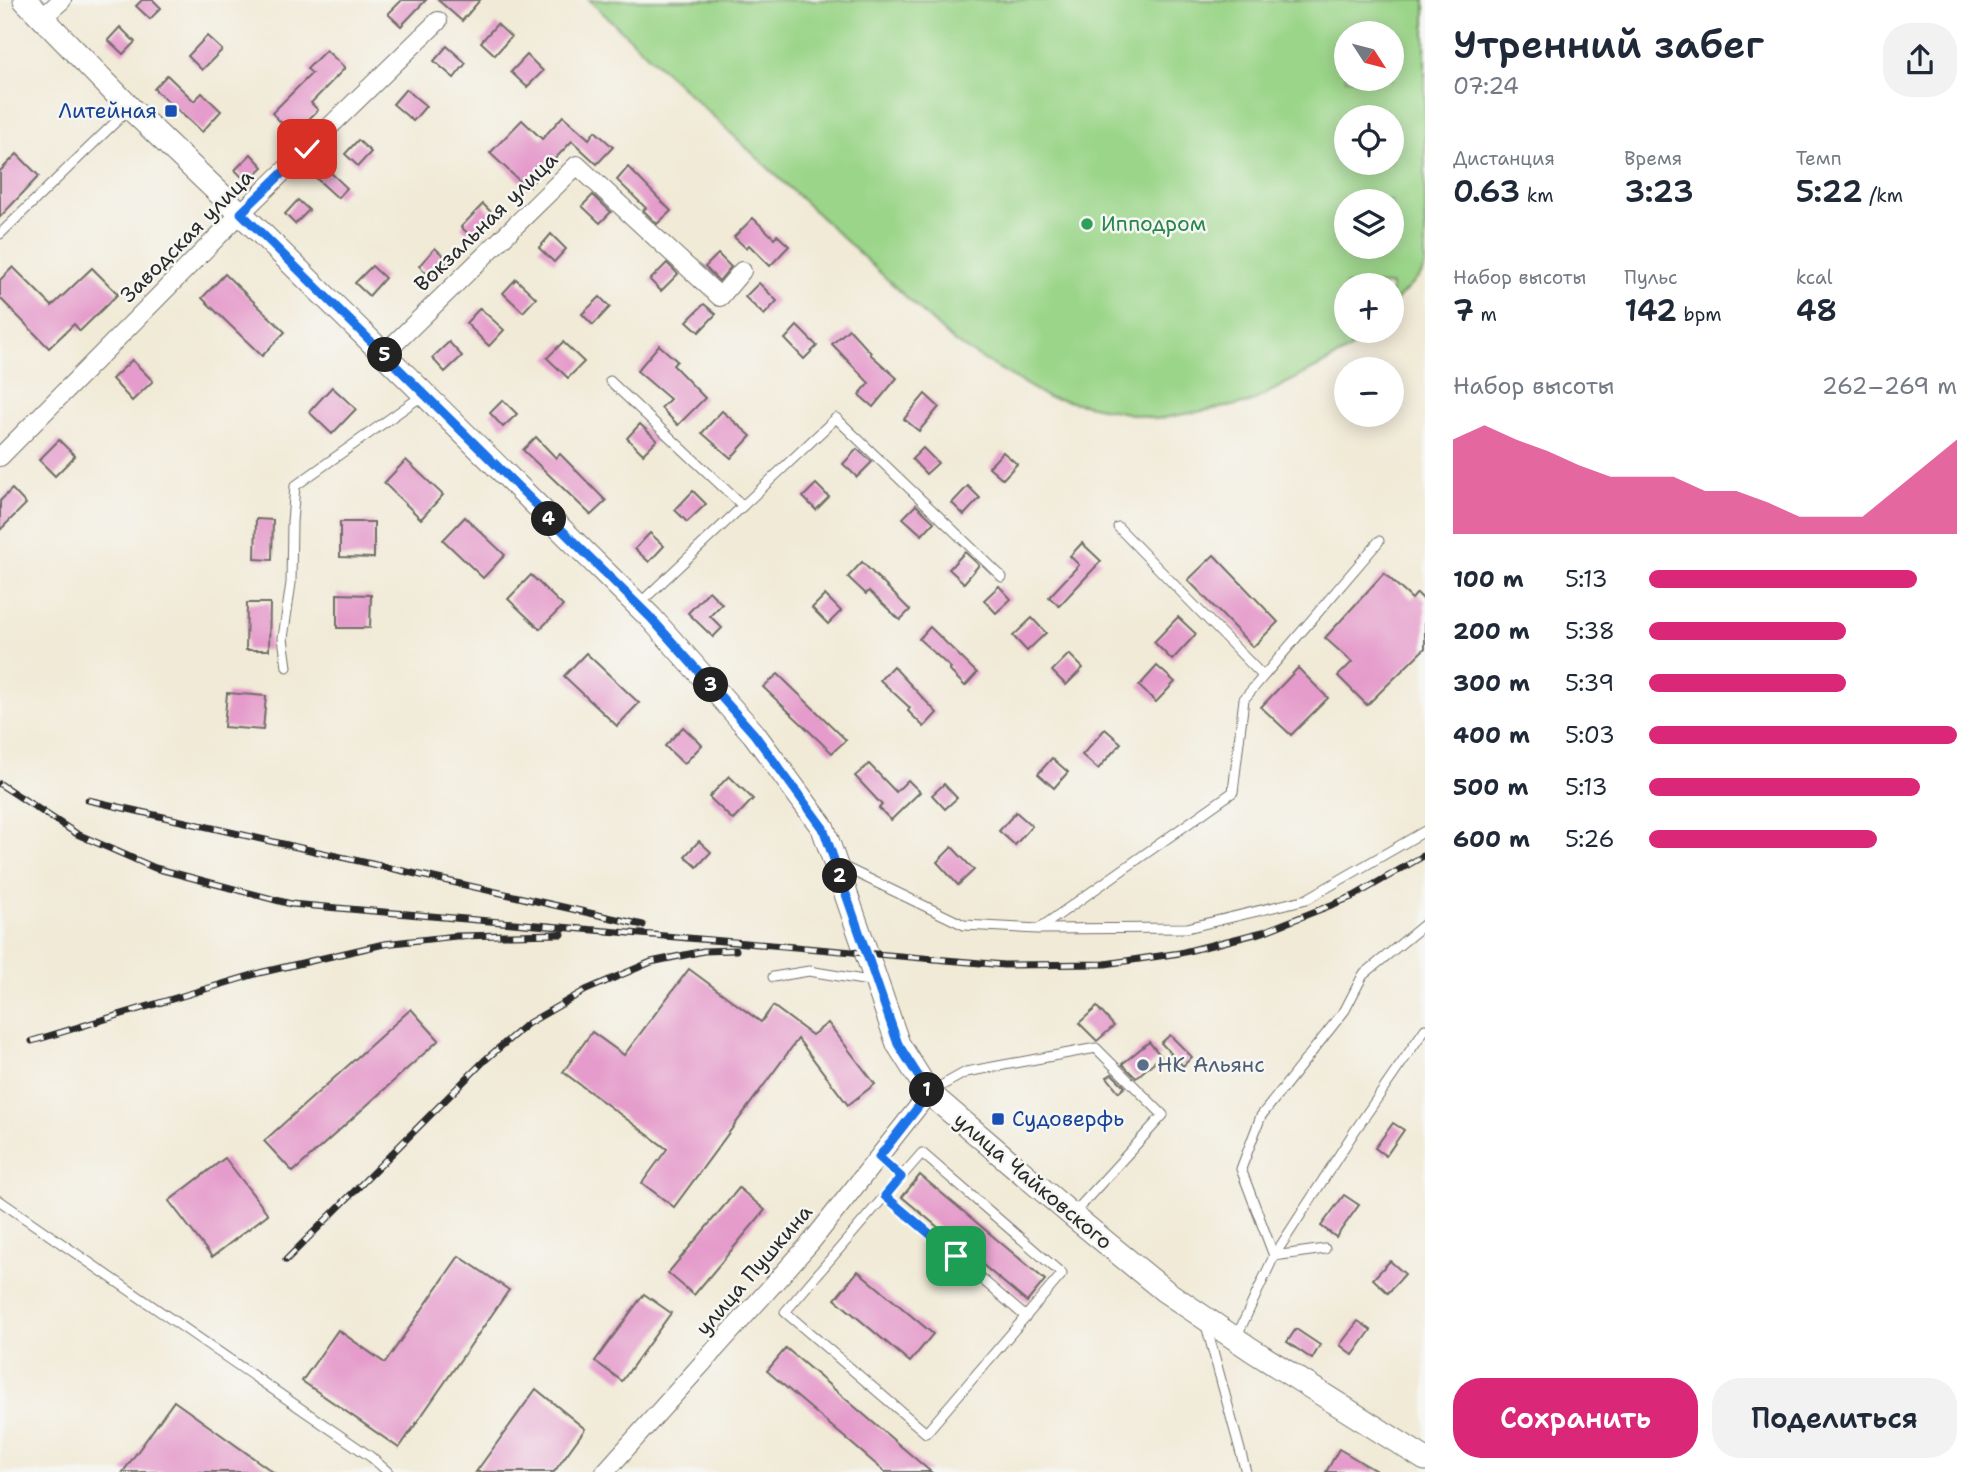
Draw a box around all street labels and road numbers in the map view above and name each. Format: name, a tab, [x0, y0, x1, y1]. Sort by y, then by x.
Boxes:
street label: Вокзальная улица	[408, 146, 564, 298]
street label: Заводская улица	[114, 163, 260, 309]
street label: улица Чайковского	[948, 1106, 1118, 1256]
street label: улица Пушкина	[689, 1199, 819, 1341]

